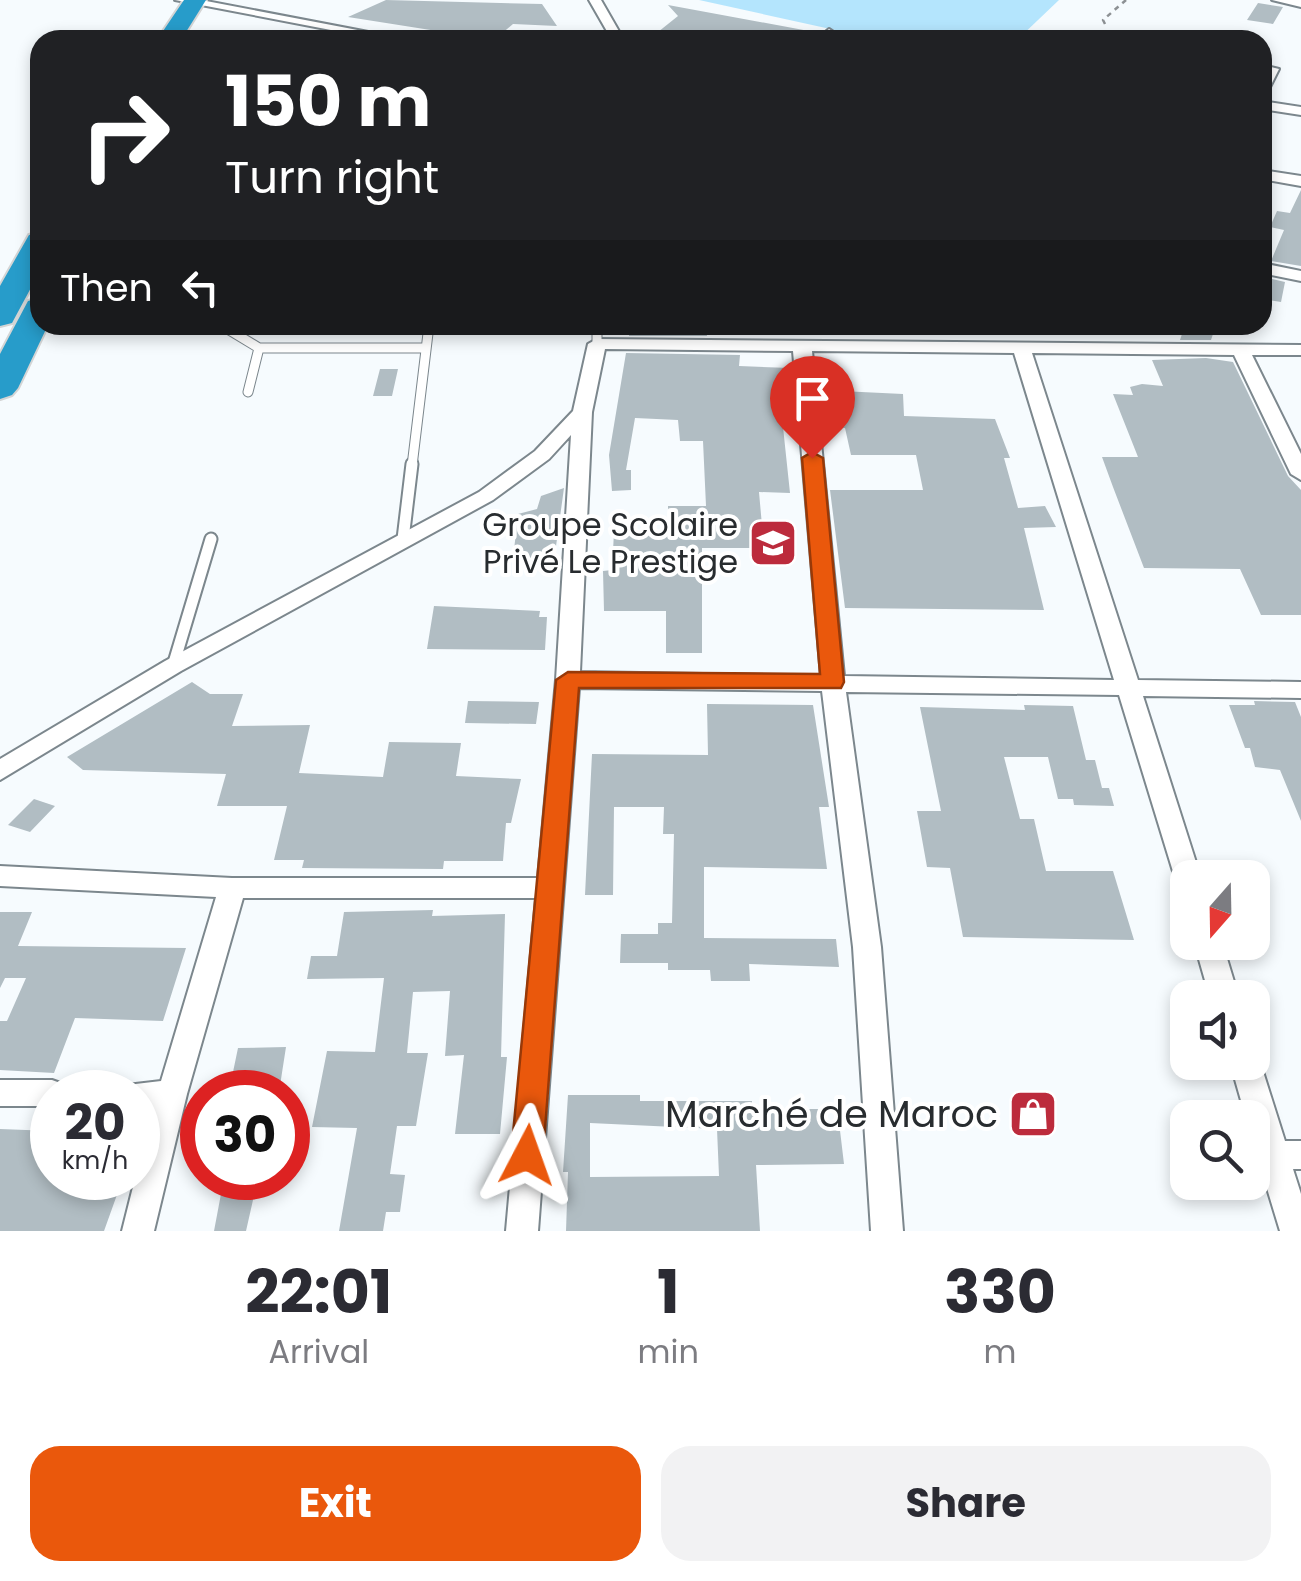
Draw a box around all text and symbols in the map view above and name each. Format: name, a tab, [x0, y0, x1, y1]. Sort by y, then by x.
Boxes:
text: 150 m	[225, 52, 431, 151]
icon: right	[60, 70, 190, 200]
text: Turn right	[225, 146, 439, 209]
icon: left	[173, 260, 228, 315]
text: Then	[60, 261, 153, 314]
pin	[770, 356, 855, 459]
icon: arrive	[785, 371, 840, 426]
place label: Groupe Scolaire Privé Le Prestige	[482, 502, 738, 584]
school or university icon: Groupe Scolaire Privé Le Prestige	[747, 517, 799, 569]
north arrow	[1170, 860, 1270, 960]
map controls	[1170, 860, 1270, 1200]
button: sound	[1170, 980, 1270, 1080]
speed limit sign: 30	[180, 1070, 310, 1200]
text: 20	[64, 1087, 126, 1158]
place label: Marché de Maroc	[665, 1087, 998, 1140]
shop icon: Marché de Maroc	[1007, 1088, 1059, 1140]
button: search	[1170, 1100, 1270, 1200]
position arrow	[475, 1103, 579, 1207]
text: km/h	[62, 1143, 128, 1178]
text: 22:01	[245, 1250, 392, 1334]
text: 1	[657, 1250, 680, 1334]
text: 330	[944, 1250, 1056, 1334]
text: Arrival	[268, 1329, 369, 1374]
text: min	[638, 1329, 699, 1374]
text: m	[983, 1329, 1016, 1374]
button: Exit	[30, 1446, 641, 1561]
button: Share	[661, 1446, 1271, 1561]

